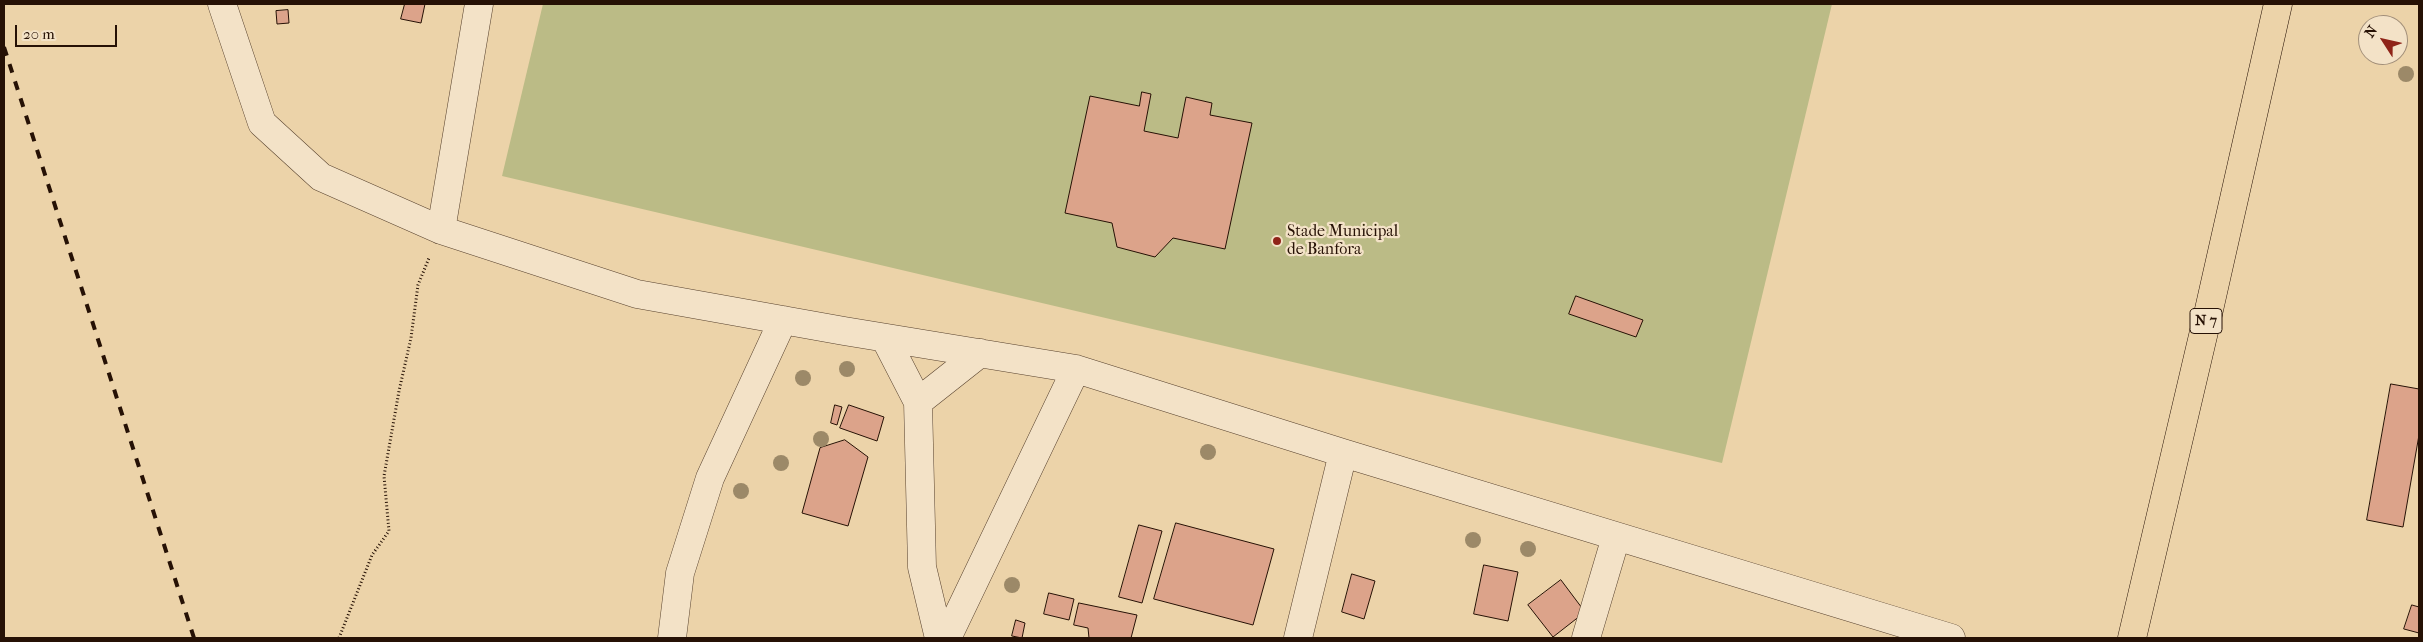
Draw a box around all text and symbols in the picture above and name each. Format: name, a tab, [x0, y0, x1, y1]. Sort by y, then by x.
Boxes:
scale bar	[18, 15, 120, 47]
north arrow	[2358, 15, 2408, 65]
text: N	[2361, 22, 2381, 41]
text: 20 m	[23, 25, 55, 43]
place label: Stade Municipal de Banfora	[1287, 222, 1398, 260]
marker: Stade Municipal de Banfora	[1271, 235, 1283, 247]
road number: N 7	[2190, 308, 2222, 334]

